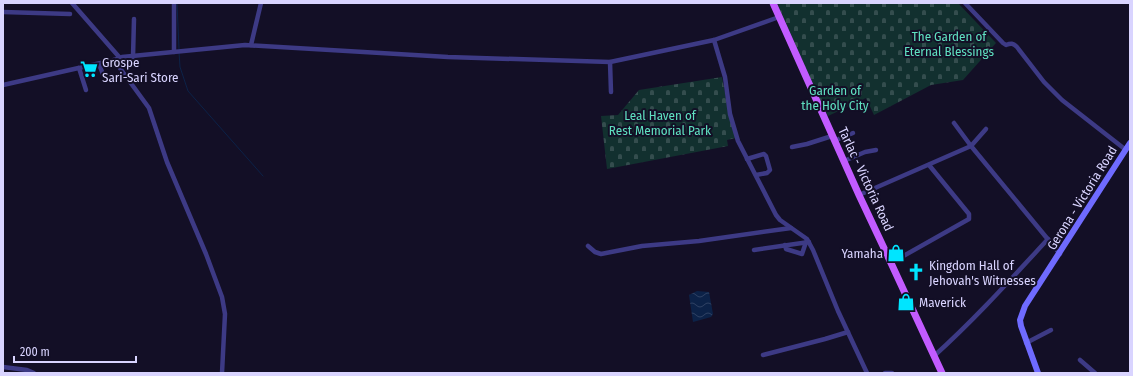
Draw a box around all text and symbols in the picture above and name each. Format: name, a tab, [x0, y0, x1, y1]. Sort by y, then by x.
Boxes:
park label: The Garden of Eternal Blessings	[904, 29, 994, 59]
place label: Grospe Sari-Sari Store	[102, 55, 179, 85]
supermarket icon: Grospe Sari-Sari Store	[79, 59, 99, 79]
park label: Garden of the Holy City	[801, 83, 869, 113]
park label: Leal Haven of Rest Memorial Park	[609, 108, 712, 138]
street label: Tarlac - Victoria Road	[835, 125, 897, 233]
street label: Gerona - Victoria Road	[1044, 143, 1120, 253]
shop icon: Yamaha	[886, 243, 906, 263]
place label: Yamaha	[842, 246, 883, 261]
place label: Kingdom Hall of Jehovah's Witnesses	[929, 258, 1036, 288]
church icon: Kingdom Hall of Jehovah's Witnesses	[906, 262, 926, 282]
shop icon: Maverick	[896, 292, 916, 312]
place label: Maverick	[919, 295, 967, 310]
scale bar	[14, 338, 136, 364]
text: 200 m	[20, 345, 50, 359]

